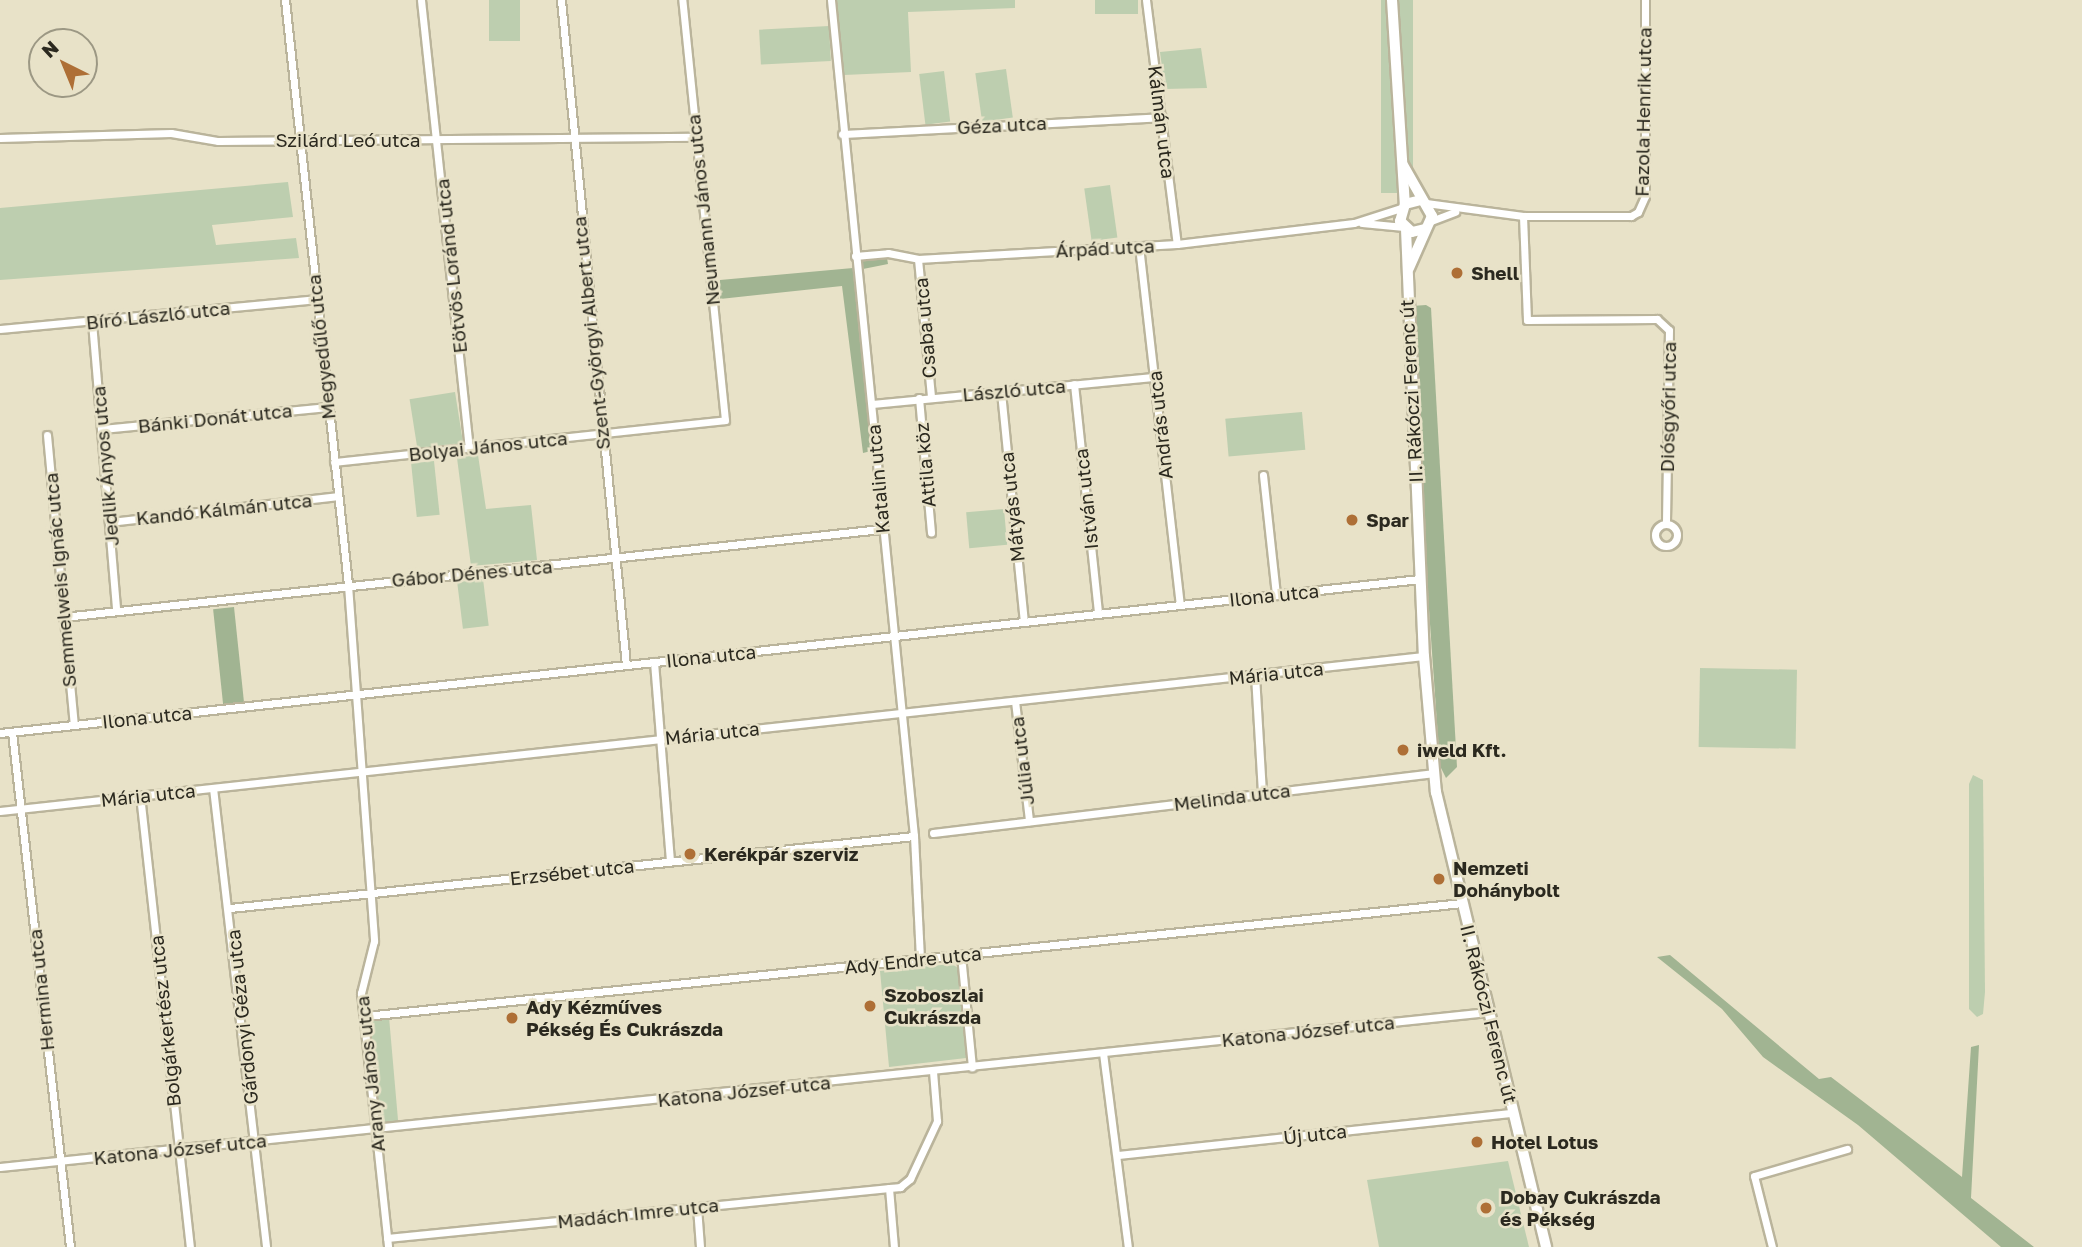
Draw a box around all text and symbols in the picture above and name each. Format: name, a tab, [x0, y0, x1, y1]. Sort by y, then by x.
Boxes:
street label: Fazola Henrik utca	[1630, 27, 1656, 197]
north arrow	[28, 28, 98, 98]
text: N	[37, 35, 63, 62]
street label: Kálmán utca	[1144, 64, 1180, 180]
street label: Géza utca	[957, 111, 1047, 139]
street label: Neumann János utca	[682, 113, 724, 307]
street label: Szilárd Leó utca	[275, 129, 421, 151]
street label: Eötvös Loránd utca	[430, 178, 472, 354]
street label: Szent-Györgyi Albert utca	[567, 215, 615, 451]
street label: Árpád utca	[1055, 234, 1155, 262]
place label: Shell	[1471, 262, 1519, 284]
marker: Shell	[1449, 265, 1465, 281]
street label: Megyedűlő utca	[302, 273, 340, 421]
street label: Csaba utca	[909, 277, 941, 379]
street label: Bíró László utca	[85, 296, 231, 334]
street label: II. Rákóczi Ferenc út	[1395, 299, 1427, 483]
street label: Diósgyőri utca	[1655, 341, 1681, 473]
street label: András utca	[1143, 370, 1177, 480]
street label: László utca	[961, 374, 1067, 406]
street label: Jedlik Ányos utca	[87, 385, 123, 547]
street label: Bánki Donát utca	[137, 399, 293, 437]
street label: Attila köz	[910, 422, 940, 508]
street label: Katalin utca	[862, 423, 894, 535]
street label: Bolyai János utca	[407, 426, 569, 466]
street label: István utca	[1069, 447, 1103, 551]
street label: Mátyás utca	[995, 451, 1029, 563]
street label: Semmelweis Ignác utca	[39, 472, 81, 688]
street label: Kandó Kálmán utca	[135, 488, 313, 530]
place label: Spar	[1366, 509, 1409, 531]
marker: Spar	[1344, 512, 1360, 528]
street label: Gábor Dénes utca	[391, 555, 553, 591]
street label: Ilona utca	[1228, 579, 1320, 611]
street label: Ilona utca	[665, 640, 757, 672]
street label: Mária utca	[1227, 657, 1325, 689]
street label: Ilona utca	[101, 701, 193, 733]
street label: Júlia utca	[1005, 716, 1039, 806]
street label: Mária utca	[663, 717, 761, 749]
place label: iweld Kft.	[1417, 739, 1507, 761]
marker: iweld Kft.	[1395, 742, 1411, 758]
street label: Mária utca	[99, 779, 197, 811]
street label: Melinda utca	[1172, 779, 1292, 815]
place label: Kerékpár szerviz	[704, 843, 858, 865]
marker: Kerékpár szerviz	[682, 846, 698, 862]
street label: Erzsébet utca	[509, 854, 635, 890]
place label: Nemzeti Dohánybolt	[1453, 857, 1560, 901]
marker: Nemzeti Dohánybolt	[1431, 871, 1447, 887]
street label: II. Rákóczi Ferenc út	[1456, 922, 1522, 1106]
street label: Hermina utca	[23, 928, 59, 1052]
street label: Gárdonyi Géza utca	[221, 928, 263, 1106]
street label: Bolgárkertész utca	[145, 934, 185, 1108]
street label: Ady Endre utca	[843, 941, 983, 979]
place label: Szoboszlai Cukrászda	[884, 984, 984, 1028]
street label: Arany János utca	[350, 995, 390, 1153]
place label: Ady Kézműves Pékség És Cukrászda	[526, 996, 723, 1040]
marker: Szoboszlai Cukrászda	[862, 998, 878, 1014]
marker: Ady Kézműves Pékség És Cukrászda	[504, 1010, 520, 1026]
street label: Katona József utca	[1220, 1011, 1396, 1051]
street label: Katona József utca	[656, 1071, 832, 1111]
street label: Új utca	[1282, 1119, 1348, 1149]
street label: Katona József utca	[92, 1129, 268, 1169]
place label: Hotel Lotus	[1491, 1131, 1598, 1153]
marker: Hotel Lotus	[1469, 1134, 1485, 1150]
place label: Dobay Cukrászda és Pékség	[1500, 1186, 1660, 1230]
street label: Madách Imre utca	[556, 1193, 720, 1233]
marker: Dobay Cukrászda és Pékség	[1478, 1200, 1494, 1216]

